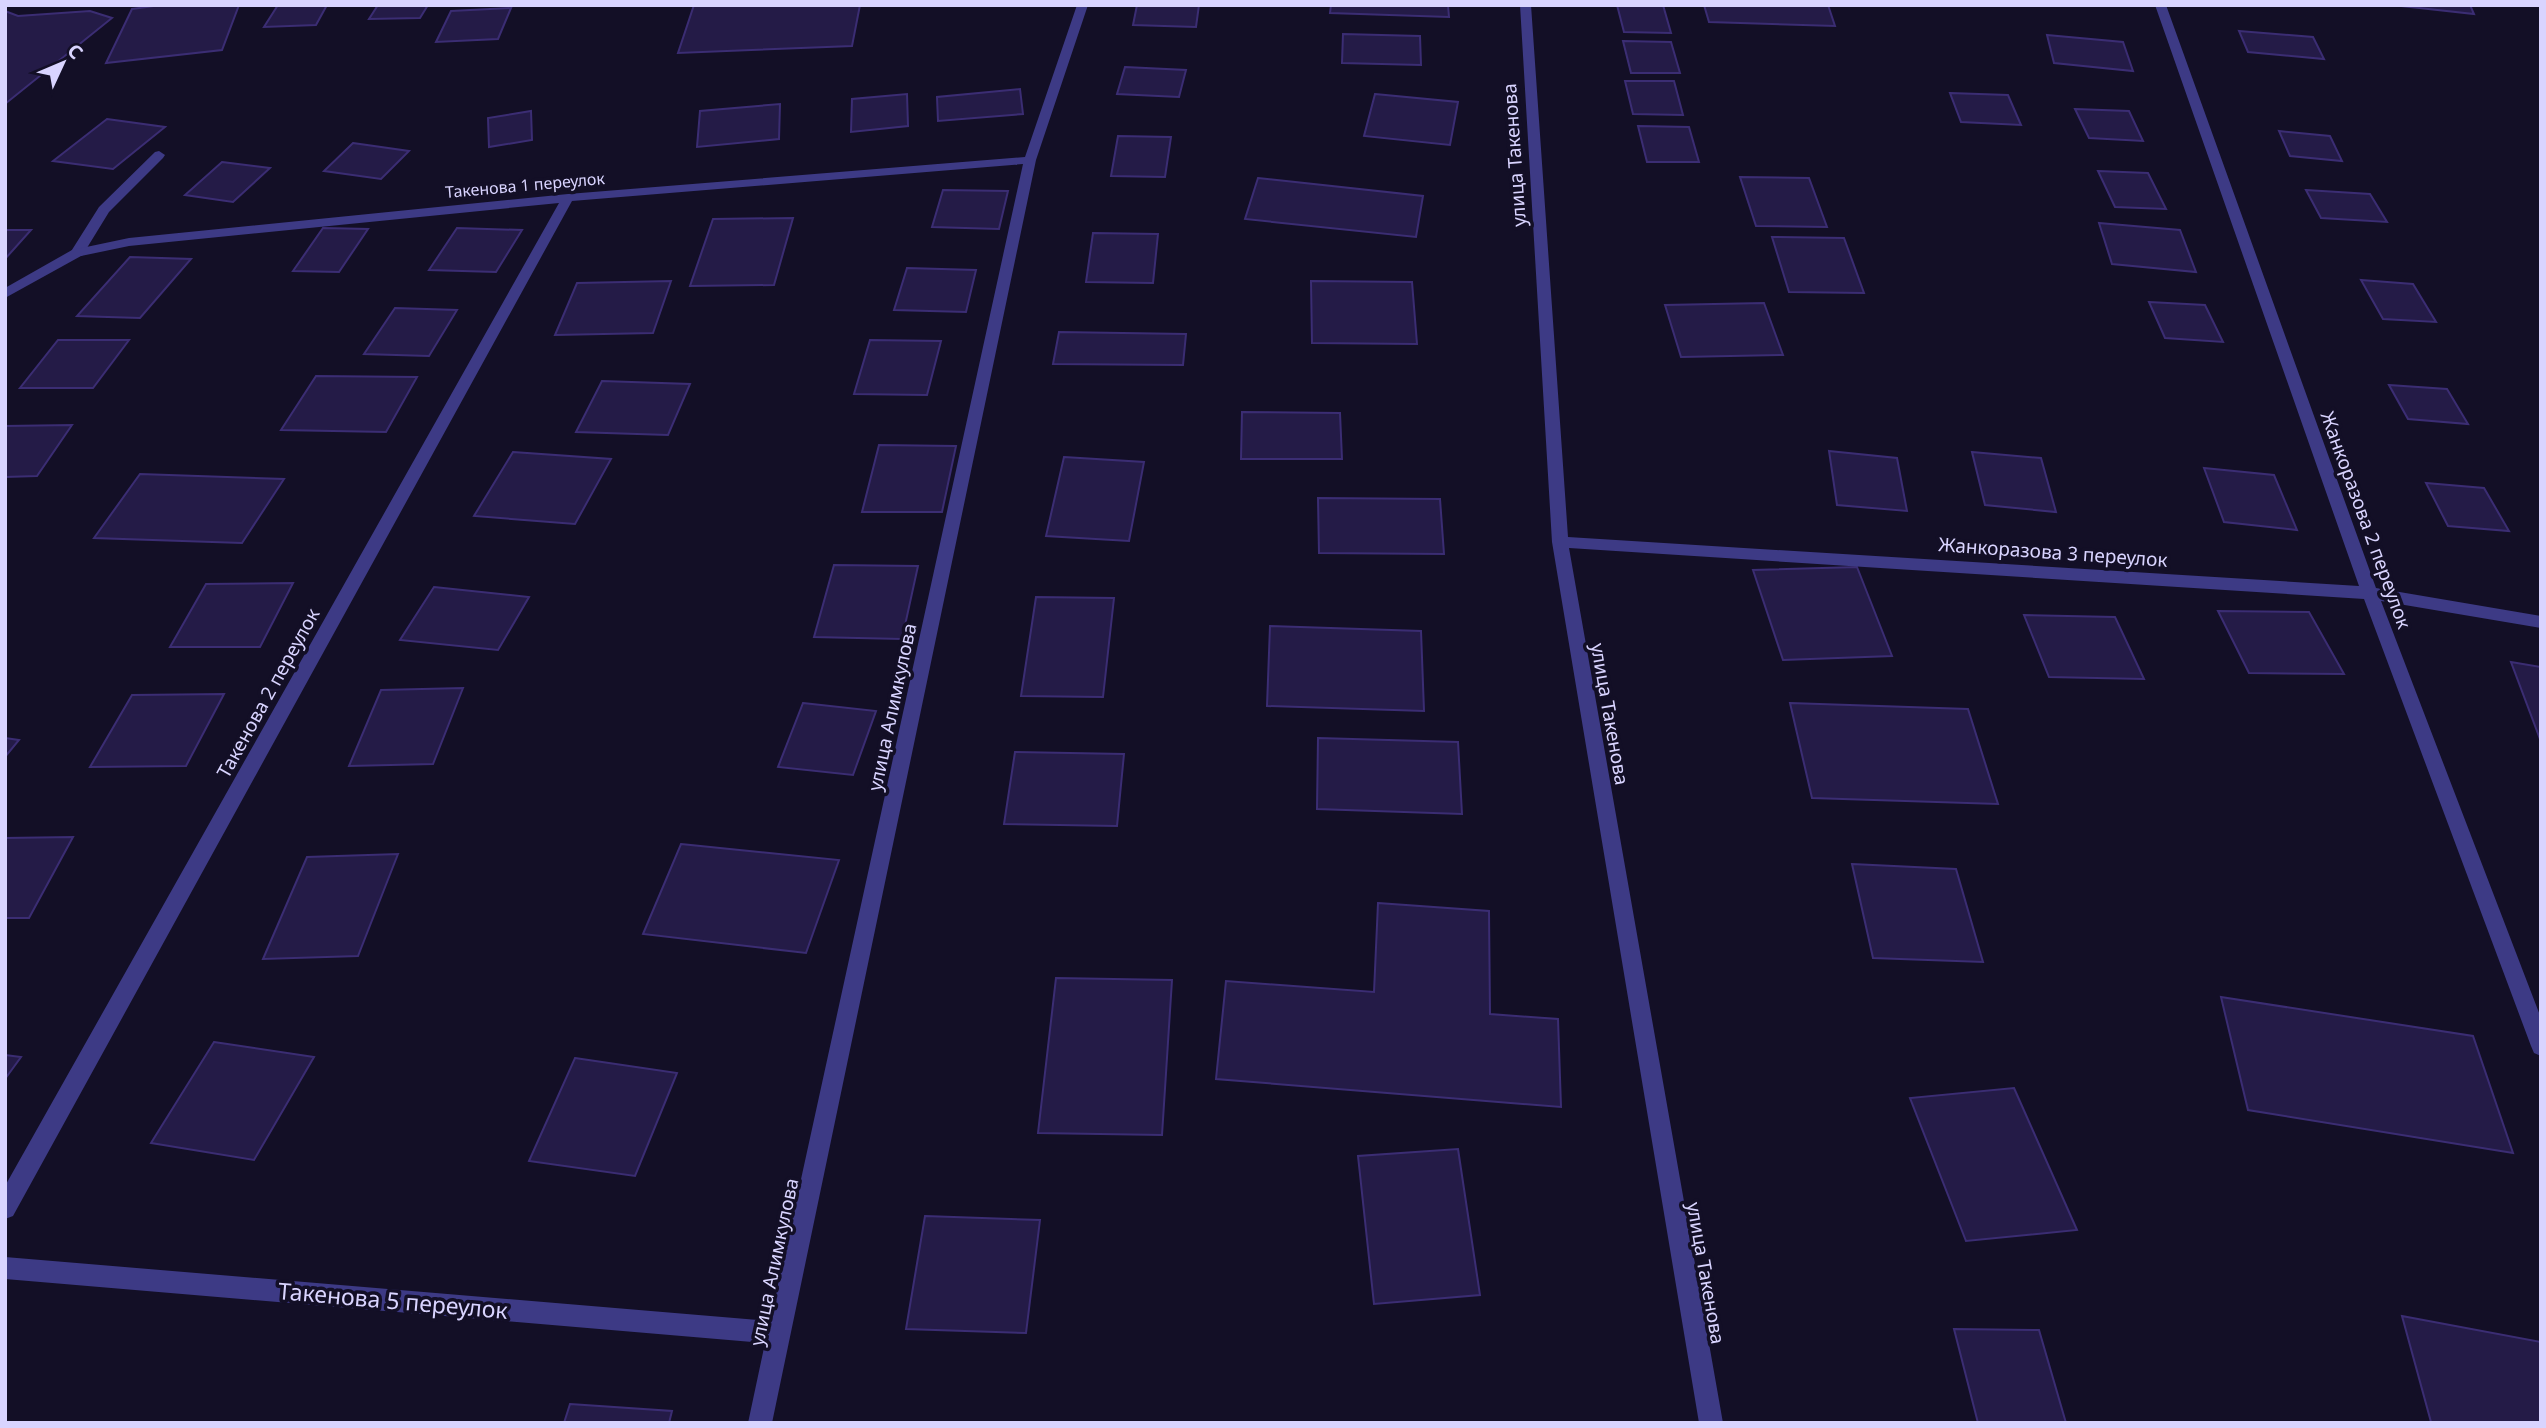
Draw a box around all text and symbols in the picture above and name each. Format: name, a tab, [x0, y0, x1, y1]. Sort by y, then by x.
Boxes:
north arrow	[28, 28, 98, 98]
text: С	[62, 38, 89, 65]
street label: улица Такенова	[1496, 82, 1532, 228]
street label: Такенова 1 переулок	[444, 167, 606, 203]
street label: Жанкоразова 2 переулок	[2315, 408, 2417, 632]
street label: Жанкоразова 3 переулок	[1938, 531, 2168, 573]
street label: Такенова 2 переулок	[211, 604, 325, 782]
street label: улица Алимкулова	[862, 621, 922, 793]
street label: улица Такенова	[1585, 641, 1635, 787]
street label: улица Алимкулова	[744, 1176, 804, 1348]
street label: улица Такенова	[1681, 1200, 1731, 1346]
street label: Такенова 5 переулок	[277, 1274, 510, 1326]

